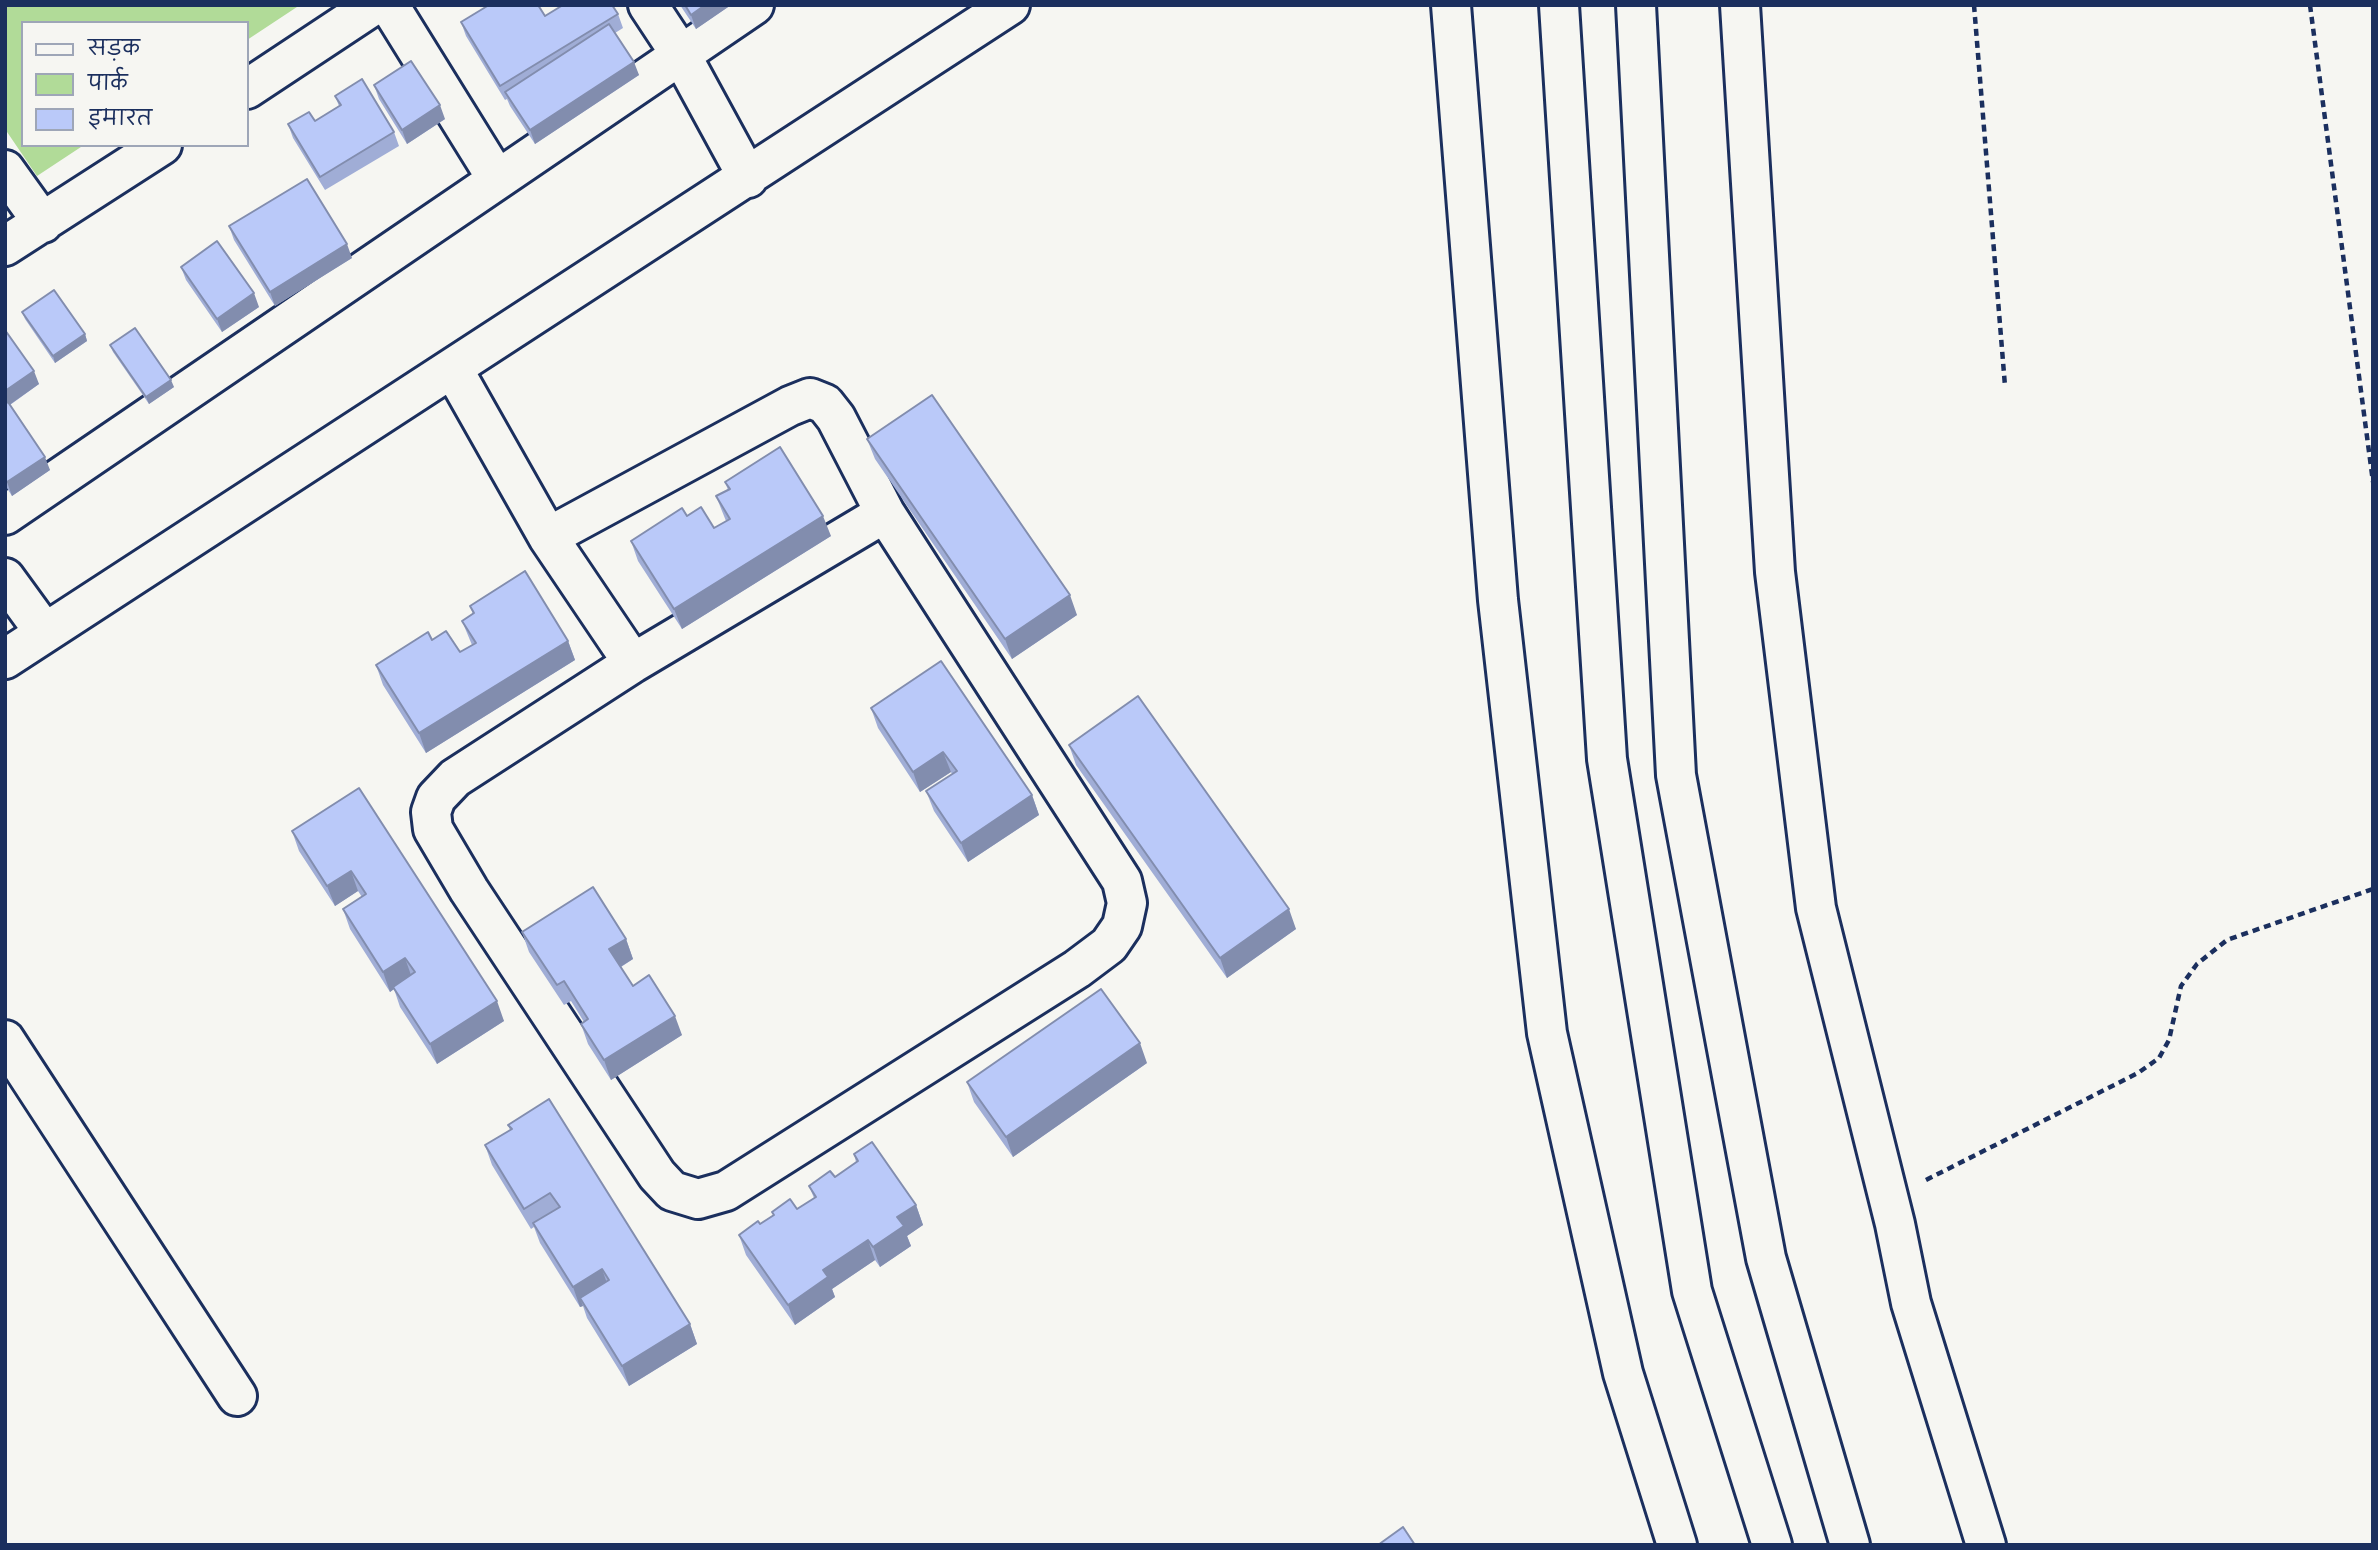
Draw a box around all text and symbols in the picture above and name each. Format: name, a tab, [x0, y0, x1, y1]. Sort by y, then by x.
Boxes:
legend	[21, 21, 248, 147]
text: सड़क	[88, 39, 140, 64]
text: पार्क	[88, 74, 128, 99]
text: इमारत	[88, 109, 152, 134]

